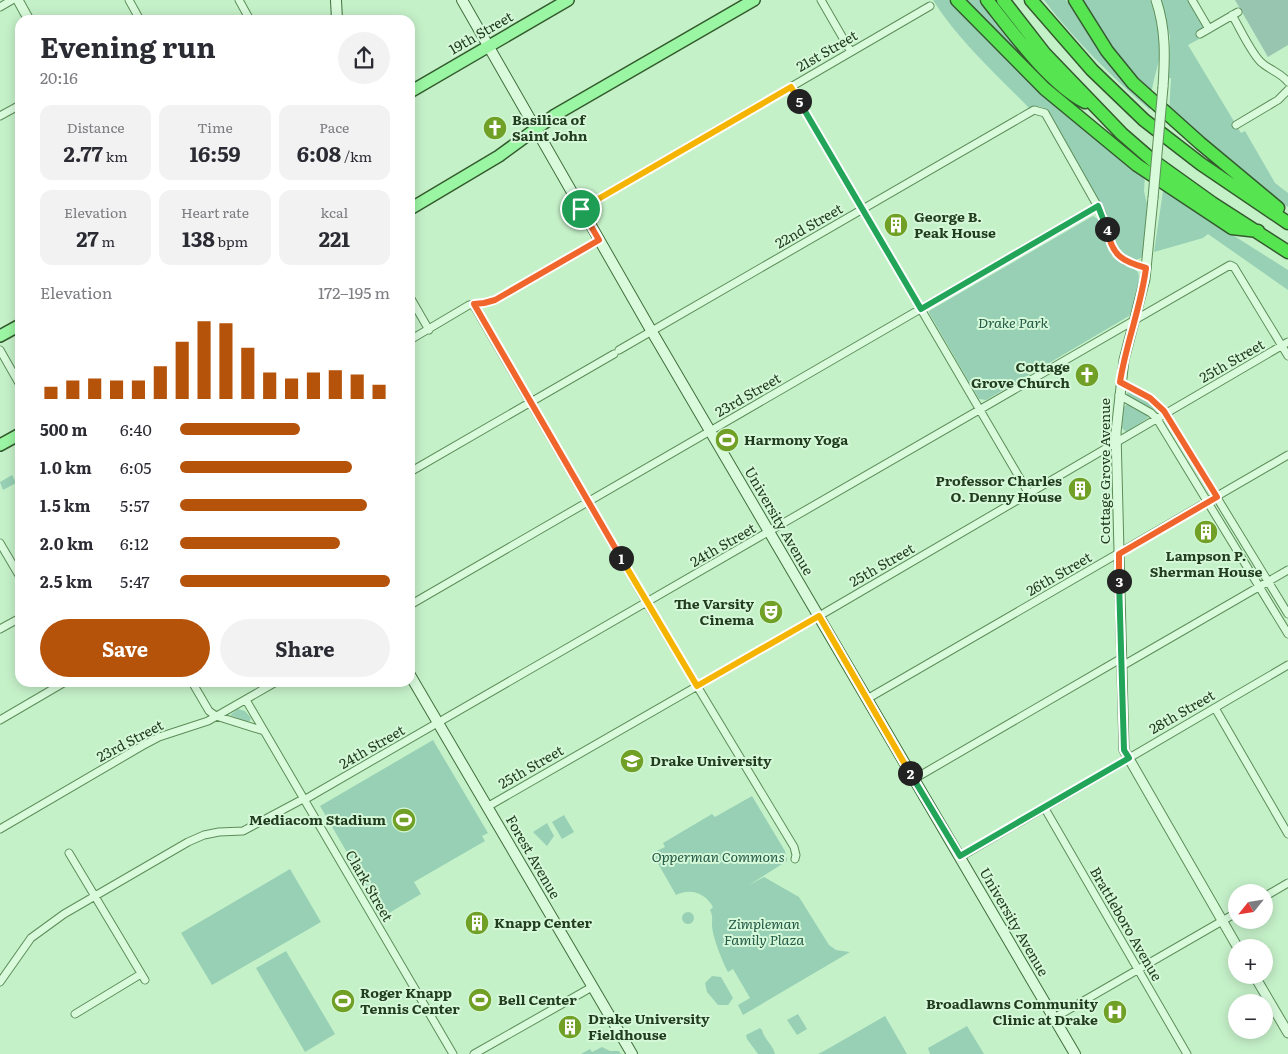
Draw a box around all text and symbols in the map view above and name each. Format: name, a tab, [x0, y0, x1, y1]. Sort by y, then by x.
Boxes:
street label: 19th Street	[445, 6, 516, 58]
street label: 21st Street	[792, 24, 861, 76]
text: Evening run	[40, 25, 216, 67]
button: share	[338, 32, 390, 84]
text: 20:16	[40, 65, 78, 89]
pin: 5	[786, 88, 812, 114]
text: 5	[796, 91, 803, 111]
place label: Basilica of Saint John	[512, 109, 588, 145]
church icon: Basilica of Saint John	[482, 115, 508, 141]
text: Distance	[67, 117, 125, 137]
text: Time	[197, 117, 233, 137]
text: Pace	[319, 117, 349, 137]
text: 2.77	[64, 137, 103, 168]
text: 16:59	[189, 137, 241, 168]
text: 6:08	[297, 137, 341, 168]
text: km	[103, 146, 128, 166]
text: /km	[341, 146, 372, 166]
pin	[560, 188, 602, 230]
icon: arrive	[567, 195, 595, 223]
street label: 22nd Street	[771, 198, 846, 252]
text: Elevation	[64, 202, 127, 222]
text: Heart rate	[181, 202, 249, 222]
text: kcal	[321, 202, 348, 222]
place label: George B. Peak House	[914, 206, 996, 242]
building icon: George B. Peak House	[883, 212, 909, 238]
pin: 4	[1094, 216, 1120, 242]
text: 4	[1103, 219, 1112, 239]
text: 27	[76, 222, 99, 253]
text: 138	[182, 222, 215, 253]
text: 221	[319, 222, 350, 253]
text: m	[99, 231, 115, 251]
text: bpm	[215, 231, 248, 251]
text: Elevation	[40, 280, 112, 304]
text: 172–195 m	[318, 280, 390, 304]
park label: Drake Park	[978, 312, 1048, 332]
street label: 25th Street	[1195, 333, 1268, 387]
place label: Cottage Grove Church	[971, 356, 1070, 392]
church icon: Cottage Grove Church	[1074, 362, 1100, 388]
street label: 23rd Street	[711, 367, 784, 421]
street label: Cottage Grove Avenue	[1094, 398, 1114, 544]
text: 500 m	[40, 417, 88, 441]
text: 6:40	[120, 417, 152, 441]
sports icon: Harmony Yoga	[714, 427, 740, 453]
place label: Harmony Yoga	[744, 429, 849, 449]
text: 1.0 km	[40, 455, 92, 479]
text: 6:05	[120, 455, 151, 479]
street label: University Avenue	[741, 462, 819, 579]
place label: Professor Charles O. Denny House	[936, 470, 1062, 506]
building icon: Professor Charles O. Denny House	[1067, 476, 1093, 502]
text: 1.5 km	[40, 493, 90, 517]
text: 5:57	[120, 493, 150, 517]
street label: 24th Street	[686, 517, 759, 571]
building icon: Lampson P. Sherman House	[1193, 519, 1219, 545]
text: 2.0 km	[40, 531, 94, 555]
text: 6:12	[120, 531, 149, 555]
street label: 25th Street	[845, 537, 918, 591]
place label: Lampson P. Sherman House	[1150, 545, 1262, 581]
pin: 1	[608, 546, 634, 570]
street label: 26th Street	[1022, 546, 1095, 600]
text: 1	[619, 548, 624, 568]
pin: 3	[1106, 568, 1132, 594]
text: 2.5 km	[40, 569, 92, 593]
text: 5:47	[120, 569, 150, 593]
text: 3	[1116, 571, 1123, 591]
place label: The Varsity Cinema	[674, 593, 755, 629]
theatre icon: The Varsity Cinema	[758, 599, 784, 625]
button: Save	[40, 619, 210, 677]
button: Share	[220, 619, 390, 677]
street label: 28th Street	[1145, 684, 1218, 738]
street label: 23rd Street	[93, 714, 167, 766]
street label: 24th Street	[335, 719, 408, 773]
street label: 25th Street	[494, 739, 567, 793]
school or university icon: Drake University	[619, 748, 645, 774]
place label: Drake University	[650, 750, 772, 770]
pin: 2	[898, 760, 922, 786]
text: 2	[907, 763, 914, 783]
sports icon: Mediacom Stadium	[391, 807, 417, 833]
place label: Mediacom Stadium	[249, 809, 386, 829]
street label: Forest Avenue	[502, 811, 566, 902]
street label: Clark Street	[341, 846, 399, 925]
park label: Opperman Commons	[651, 846, 785, 866]
street label: University Avenue	[976, 863, 1054, 980]
street label: Brattleboro Avenue	[1086, 863, 1168, 984]
north arrow	[1228, 884, 1272, 929]
map controls	[1228, 884, 1273, 1039]
building icon: Knapp Center	[464, 910, 490, 936]
place label: Knapp Center	[494, 912, 592, 932]
park label: Zimpleman Family Plaza	[724, 913, 804, 949]
button: +	[1228, 939, 1273, 984]
place label: Roger Knapp Tennis Center	[360, 982, 460, 1018]
sports icon: Bell Center	[467, 987, 493, 1013]
sports icon: Roger Knapp Tennis Center	[330, 988, 356, 1014]
place label: Bell Center	[498, 989, 577, 1009]
place label: Broadlawns Community Clinic at Drake	[926, 993, 1098, 1029]
button: −	[1228, 994, 1273, 1039]
hospital icon: Broadlawns Community Clinic at Drake	[1102, 999, 1128, 1025]
place label: Drake University Fieldhouse	[588, 1008, 710, 1044]
building icon: Drake University Fieldhouse	[557, 1014, 583, 1040]

